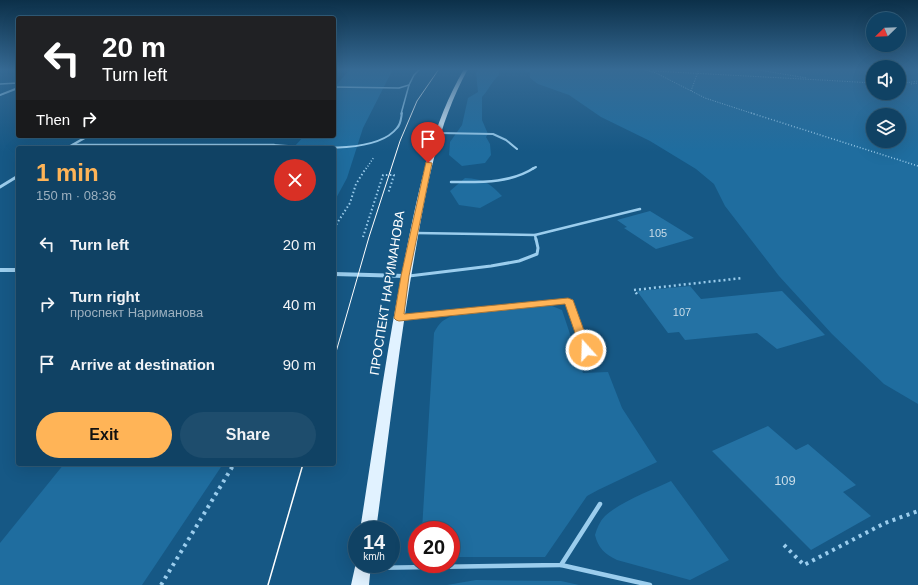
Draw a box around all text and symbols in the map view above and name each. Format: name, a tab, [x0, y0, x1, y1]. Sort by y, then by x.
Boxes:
north arrow	[866, 12, 906, 52]
map controls	[866, 12, 906, 148]
icon: left	[36, 32, 88, 84]
text: 20 m	[102, 32, 166, 63]
button: sound	[866, 60, 906, 100]
text: Turn left	[102, 65, 167, 85]
icon: right	[78, 108, 100, 130]
button: layers	[866, 108, 906, 148]
text: Then	[36, 111, 70, 128]
pin	[411, 122, 445, 163]
icon: arrive	[417, 128, 439, 150]
text: 1 min	[36, 159, 99, 186]
button: close	[274, 159, 316, 201]
text: 150 m · 08:36	[36, 188, 116, 203]
street label: ПРОСПЕКТ НАРИМАНОВА	[367, 209, 407, 376]
house number: 105	[649, 227, 667, 239]
icon: left	[36, 233, 58, 255]
text: Turn left	[70, 236, 129, 253]
text: 20 m	[283, 236, 316, 253]
text: Turn right	[70, 288, 140, 305]
icon: right	[36, 293, 58, 315]
text: 40 m	[283, 296, 316, 313]
text: проспект Нариманова	[70, 305, 203, 320]
house number: 107	[673, 306, 691, 318]
position arrow	[565, 329, 607, 371]
icon: arrive	[36, 353, 58, 375]
text: Arrive at destination	[70, 356, 215, 373]
text: 90 m	[283, 356, 316, 373]
button: Exit	[36, 412, 172, 458]
button: Share	[180, 412, 316, 458]
house number: 109	[774, 473, 796, 488]
speed limit sign: 20	[408, 521, 460, 573]
text: 14	[363, 531, 385, 553]
text: km/h	[363, 551, 385, 562]

